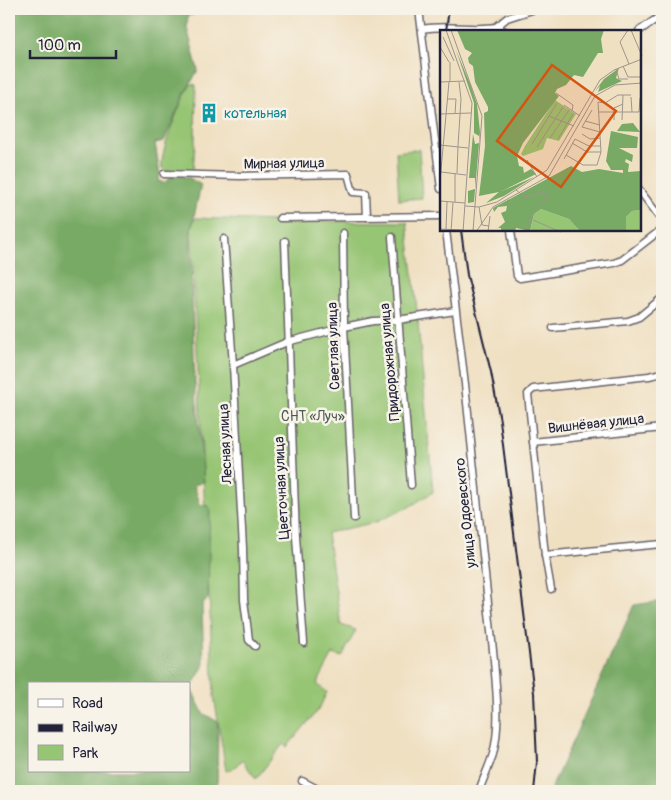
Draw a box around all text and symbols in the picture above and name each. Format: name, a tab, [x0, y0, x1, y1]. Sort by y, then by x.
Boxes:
scale bar	[30, 28, 116, 60]
inset map	[440, 30, 641, 231]
text: 100 m	[38, 36, 81, 55]
building icon: котельная	[198, 102, 220, 124]
place label: котельная	[224, 105, 287, 122]
street label: Мирная улица	[243, 154, 325, 173]
street label: Светлая улица	[323, 302, 344, 390]
street label: Придорожная улица	[376, 302, 403, 422]
street label: Лесная улица	[215, 403, 236, 486]
park label: СНТ «Луч»	[281, 408, 345, 425]
street label: Вишнёвая улица	[547, 410, 645, 437]
street label: Цветочная улица	[270, 436, 293, 540]
street label: улица Одоевского	[451, 457, 480, 570]
legend	[28, 682, 190, 772]
text: Road	[72, 694, 103, 713]
text: Railway	[72, 718, 118, 737]
text: Park	[72, 744, 99, 763]

